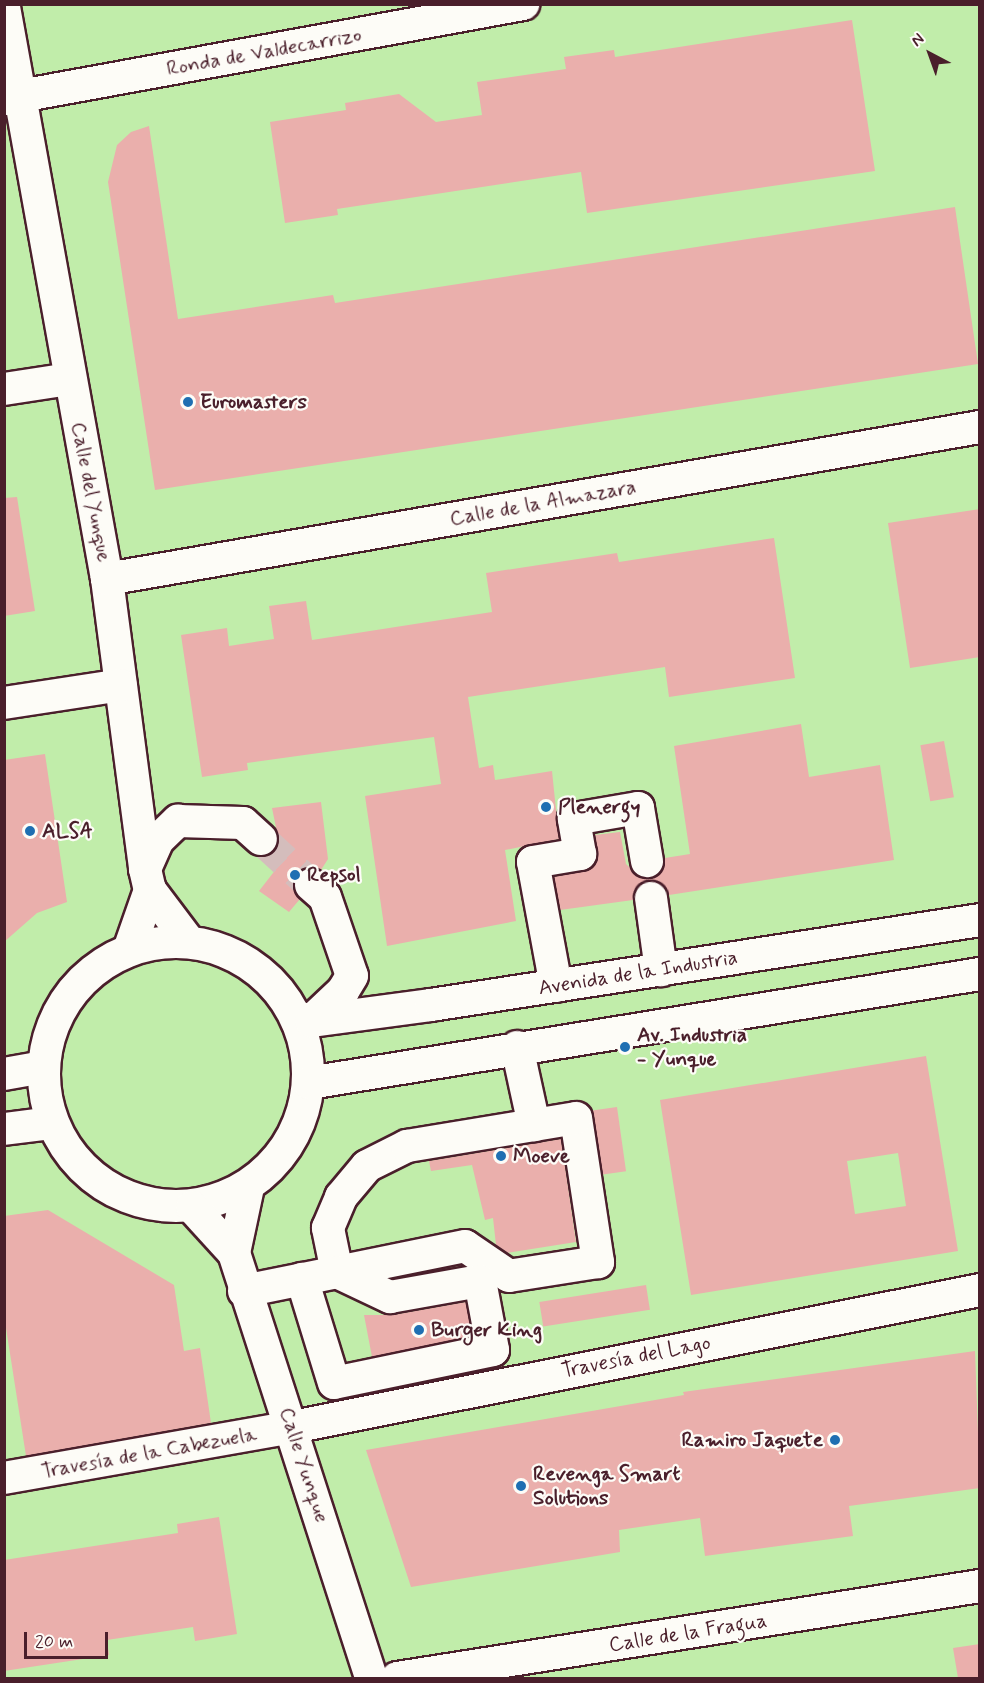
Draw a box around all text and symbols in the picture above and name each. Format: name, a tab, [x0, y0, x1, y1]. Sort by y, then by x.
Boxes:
street label: Ronda de Valdecarrizo	[165, 22, 363, 82]
north arrow	[900, 24, 960, 84]
text: N	[907, 29, 929, 51]
place label: Euromasters	[200, 389, 307, 415]
marker: Euromasters	[181, 395, 195, 409]
street label: Calle del Yunque	[65, 418, 117, 566]
street label: Calle de la Almazara	[447, 474, 639, 532]
place label: Plenergy	[558, 794, 640, 820]
marker: Plenergy	[539, 800, 553, 814]
place label: ALSA	[42, 818, 93, 844]
marker: ALSA	[23, 824, 37, 838]
place label: Repsol	[307, 862, 361, 888]
marker: Repsol	[288, 868, 302, 882]
street label: Avenida de la Industria	[537, 945, 739, 1001]
place label: Av. Industria - Yunque	[637, 1022, 747, 1072]
marker: Av. Industria - Yunque	[618, 1040, 632, 1054]
place label: Moeve	[513, 1143, 570, 1169]
marker: Moeve	[494, 1149, 508, 1163]
place label: Burger King	[431, 1317, 539, 1343]
marker: Burger King	[412, 1323, 426, 1337]
street label: Travesía del Lago	[559, 1330, 713, 1384]
street label: Calle Yunque	[274, 1406, 334, 1524]
street label: Travesía de la Cabezuela	[39, 1422, 259, 1484]
place label: Ramiro Jaquete	[682, 1427, 823, 1453]
marker: Ramiro Jaquete	[828, 1433, 842, 1447]
place label: Revenga Smart Solutions	[533, 1461, 684, 1511]
marker: Revenga Smart Solutions	[514, 1479, 528, 1493]
street label: Calle de la Fragua	[607, 1608, 769, 1658]
scale bar	[27, 1620, 111, 1658]
text: 20 m	[35, 1630, 73, 1654]

